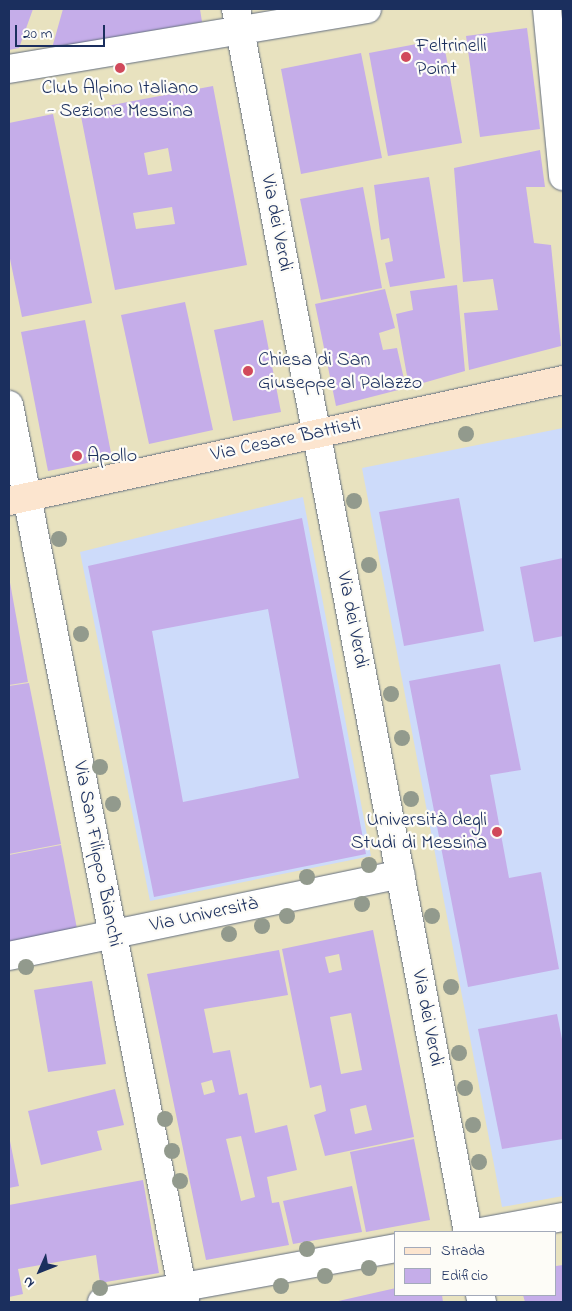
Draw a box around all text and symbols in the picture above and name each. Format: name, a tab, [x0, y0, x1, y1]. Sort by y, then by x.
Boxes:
scale bar	[18, 15, 108, 47]
text: 20 m	[23, 23, 52, 45]
place label: Feltrinelli Point	[416, 34, 487, 81]
marker: Feltrinelli Point	[400, 51, 412, 63]
marker: Club Alpino Italiano - Sezione Messina	[114, 62, 126, 74]
place label: Club Alpino Italiano - Sezione Messina	[42, 76, 198, 123]
street label: Via dei Verdi	[255, 173, 297, 273]
place label: Chiesa di San Giuseppe al Palazzo	[258, 348, 422, 395]
marker: Chiesa di San Giuseppe al Palazzo	[242, 365, 254, 377]
street label: Via Cesare Battisti	[209, 412, 363, 468]
place label: Apollo	[87, 444, 137, 468]
marker: Apollo	[71, 450, 83, 462]
street label: Via dei Verdi	[331, 570, 373, 670]
street label: Via San Filippo Bianchi	[67, 759, 127, 949]
place label: Università degli Studi di Messina	[351, 808, 487, 855]
marker: Università degli Studi di Messina	[491, 826, 503, 838]
street label: Via Università	[148, 892, 260, 938]
street label: Via dei Verdi	[406, 968, 448, 1068]
legend	[394, 1231, 557, 1296]
text: Strada	[441, 1240, 485, 1262]
north arrow	[15, 1246, 65, 1296]
text: Edificio	[441, 1265, 488, 1287]
text: N	[18, 1271, 40, 1292]

